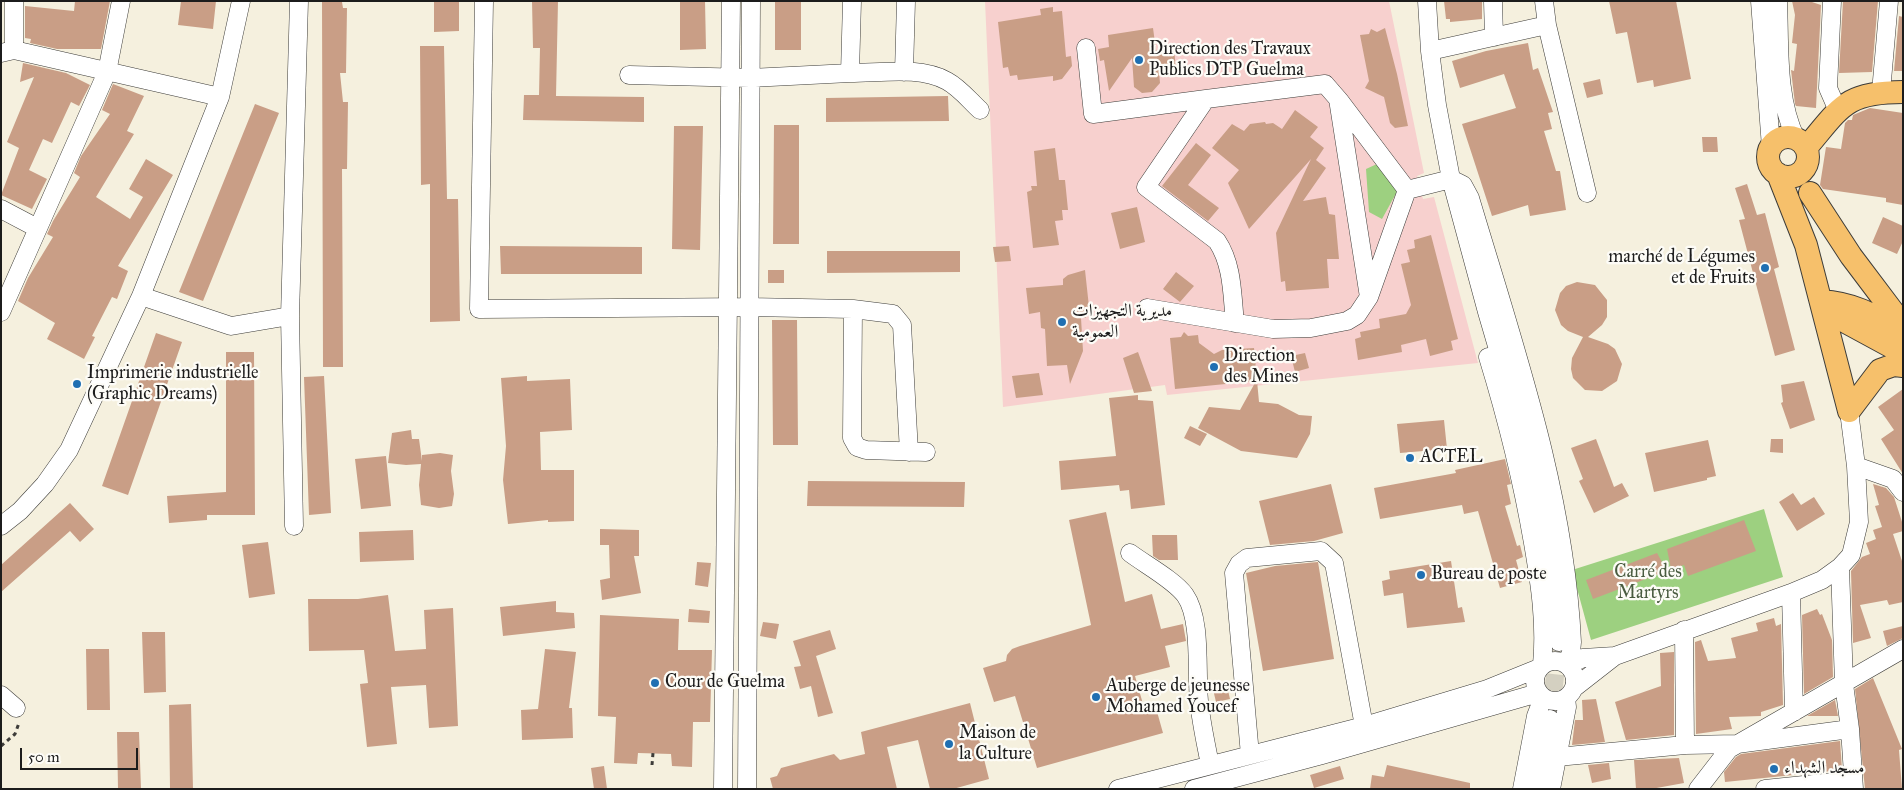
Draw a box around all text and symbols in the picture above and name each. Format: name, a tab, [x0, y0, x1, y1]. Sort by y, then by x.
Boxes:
place label: Direction des Travaux Publics DTP Guelma	[1149, 39, 1311, 82]
marker: Direction des Travaux Publics DTP Guelma	[1133, 54, 1145, 66]
place label: marché de Légumes et de Fruits	[1608, 247, 1755, 290]
marker: marché de Légumes et de Fruits	[1759, 262, 1771, 274]
place label: مديرية التجهيزات العمومية	[1072, 301, 1172, 344]
marker: مديرية التجهيزات العمومية	[1056, 316, 1068, 328]
place label: Direction des Mines	[1224, 346, 1298, 388]
marker: Direction des Mines	[1208, 361, 1220, 373]
place label: Imprimerie industrielle (Graphic Dreams)	[87, 363, 259, 406]
marker: Imprimerie industrielle (Graphic Dreams)	[71, 378, 83, 390]
place label: ACTEL	[1420, 447, 1483, 469]
marker: ACTEL	[1404, 452, 1416, 464]
park label: Carré des Martyrs	[1614, 562, 1682, 604]
place label: Bureau de poste	[1431, 564, 1547, 586]
marker: Bureau de poste	[1415, 569, 1427, 581]
place label: Cour de Guelma	[665, 672, 785, 694]
place label: Auberge de jeunesse Mohamed Youcef	[1106, 676, 1250, 719]
marker: Cour de Guelma	[649, 677, 661, 689]
marker: Auberge de jeunesse Mohamed Youcef	[1090, 691, 1102, 703]
place label: Maison de la Culture	[959, 723, 1036, 766]
scale bar	[22, 738, 140, 770]
marker: Maison de la Culture	[943, 738, 955, 750]
text: 50 m	[28, 748, 60, 766]
place label: مسجد الشهداء	[1784, 758, 1865, 780]
marker: مسجد الشهداء	[1768, 763, 1780, 775]

